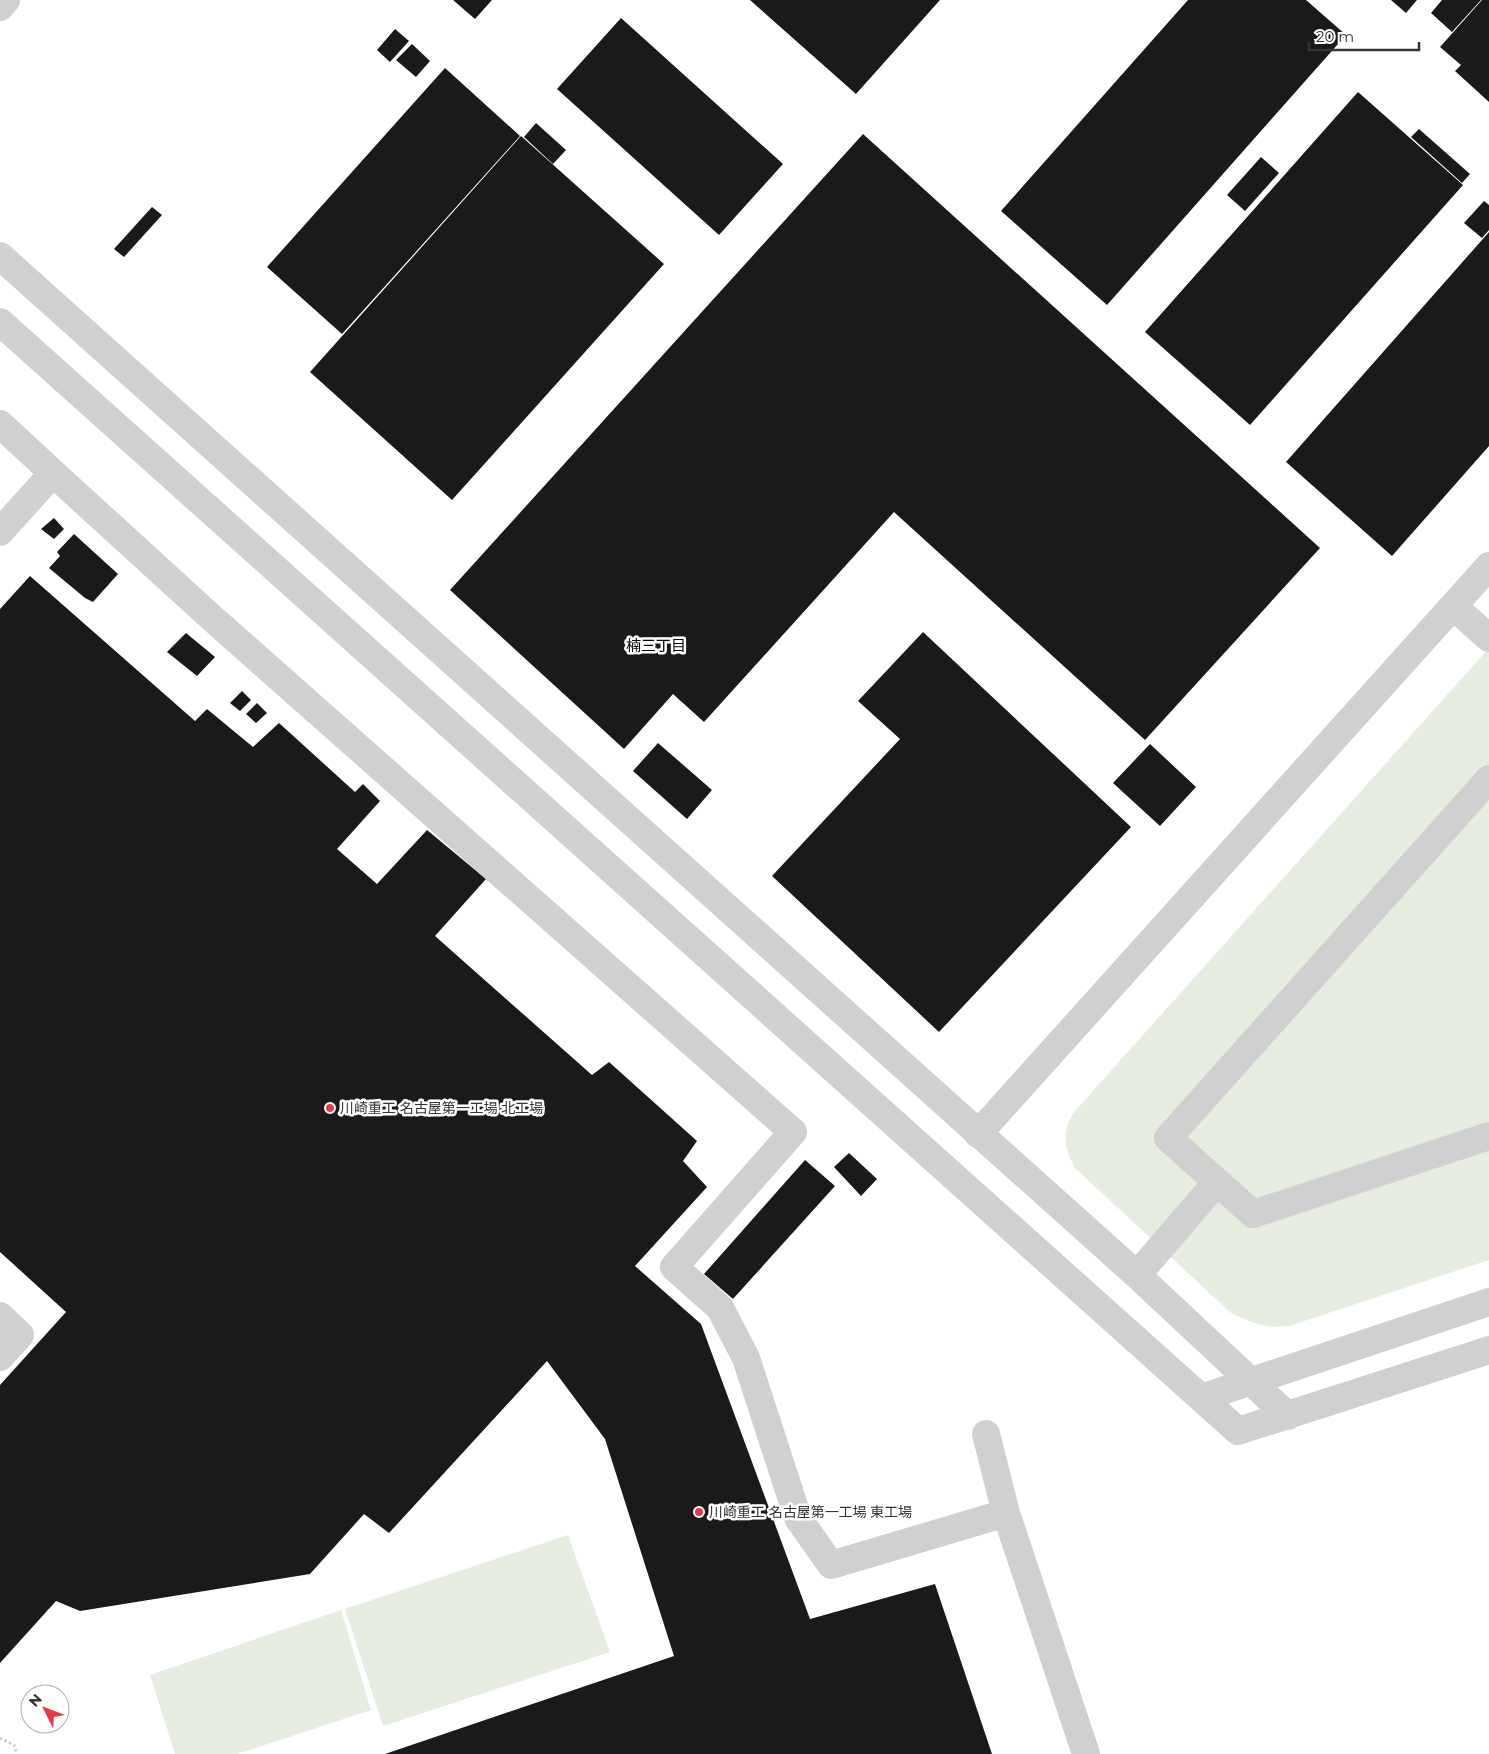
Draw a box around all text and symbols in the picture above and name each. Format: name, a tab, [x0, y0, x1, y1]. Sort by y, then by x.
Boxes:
scale bar	[1309, 20, 1419, 52]
text: 20 m	[1316, 27, 1354, 46]
district label: 楠三丁目	[626, 636, 686, 655]
place label: 川崎重工 名古屋第一工場 北工場	[340, 1099, 543, 1117]
marker: 川崎重工 名古屋第一工場 北工場	[324, 1102, 336, 1114]
place label: 川崎重工 名古屋第一工場 東工場	[709, 1503, 912, 1521]
marker: 川崎重工 名古屋第一工場 東工場	[693, 1506, 705, 1518]
north arrow	[20, 1684, 70, 1734]
text: N	[25, 1690, 46, 1711]

